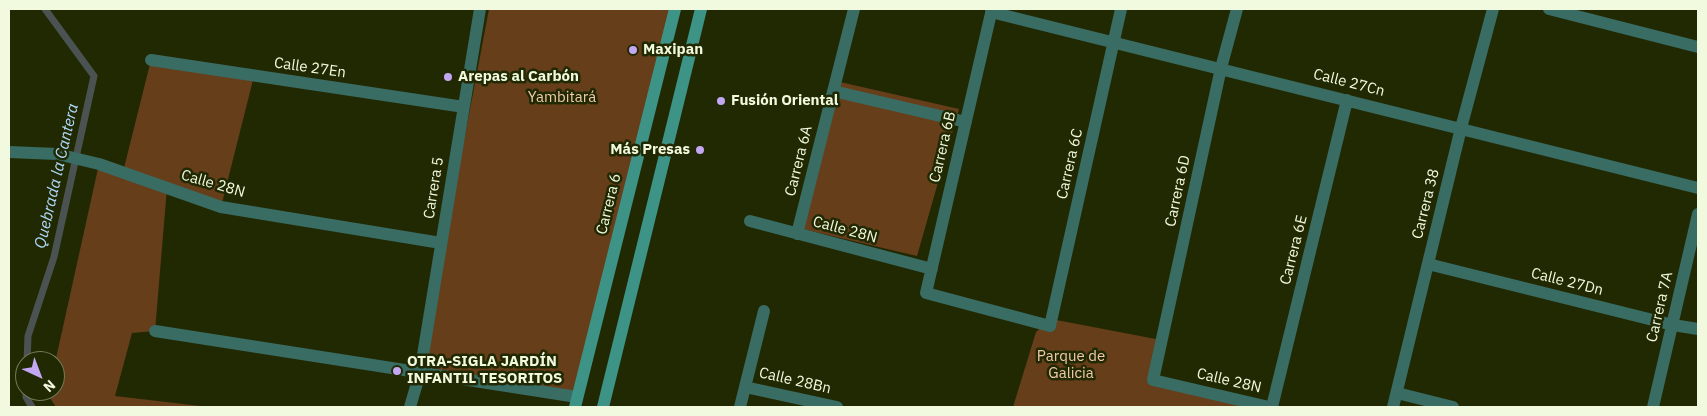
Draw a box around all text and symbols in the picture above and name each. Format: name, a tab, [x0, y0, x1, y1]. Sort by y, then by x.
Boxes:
place label: Maxipan	[643, 41, 703, 59]
marker: Maxipan	[627, 44, 639, 56]
street label: Calle 27En	[273, 54, 347, 82]
street label: Calle 27Cn	[1311, 65, 1387, 101]
place label: Arepas al Carbón	[458, 68, 579, 86]
marker: Arepas al Carbón	[442, 71, 454, 83]
park label: Yambitará	[528, 89, 596, 107]
place label: Fusión Oriental	[731, 92, 838, 110]
marker: Fusión Oriental	[715, 95, 727, 107]
water label: Quebrada la Cantera	[31, 102, 83, 250]
street label: Carrera 6B	[926, 110, 960, 184]
street label: Carrera 6A	[782, 124, 816, 198]
street label: Carrera 6C	[1053, 127, 1087, 201]
place label: Más Presas	[610, 141, 690, 159]
marker: Más Presas	[694, 144, 706, 156]
street label: Carrera 6D	[1162, 154, 1194, 228]
street label: Carrera 5	[420, 156, 448, 220]
street label: Calle 28N	[179, 166, 247, 202]
street label: Carrera 38	[1409, 167, 1443, 241]
street label: Carrera 6	[593, 172, 625, 236]
street label: Calle 28N	[811, 213, 879, 247]
street label: Carrera 6E	[1277, 213, 1311, 287]
street label: Calle 27Dn	[1529, 264, 1605, 300]
street label: Carrera 7A	[1643, 270, 1677, 344]
park label: Parque de Galicia	[1037, 348, 1105, 383]
north arrow	[15, 351, 65, 401]
place label: OTRA-SIGLA JARDÍN INFANTIL TESORITOS	[407, 353, 562, 388]
street label: Calle 28Bn	[757, 364, 833, 398]
marker: OTRA-SIGLA JARDÍN INFANTIL TESORITOS	[391, 365, 403, 377]
street label: Calle 28N	[1195, 365, 1263, 397]
text: N	[40, 376, 59, 396]

